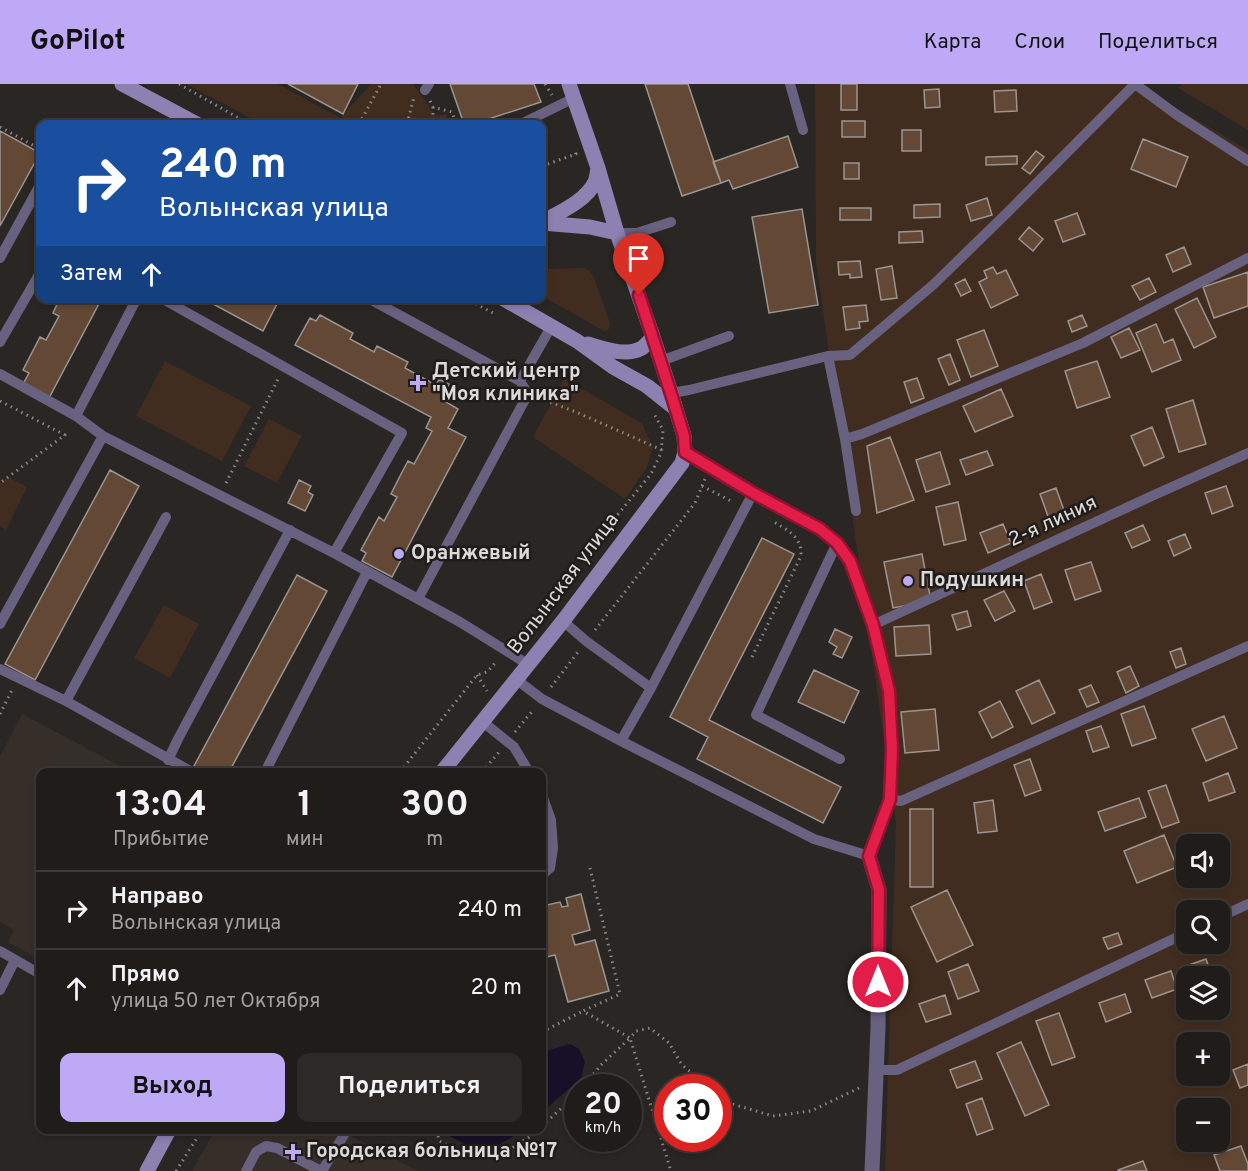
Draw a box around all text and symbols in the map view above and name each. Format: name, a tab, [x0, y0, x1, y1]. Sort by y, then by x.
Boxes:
text: GoPilot	[30, 24, 125, 60]
text: Карта	[924, 29, 981, 56]
text: Слои	[1014, 29, 1065, 56]
text: Поделиться	[1098, 29, 1218, 56]
text: 240 m	[159, 140, 287, 193]
icon: right	[60, 144, 138, 222]
text: Волынская улица	[159, 192, 389, 226]
pin	[613, 233, 664, 295]
icon: arrive	[622, 242, 655, 275]
icon: ahead	[135, 258, 168, 291]
text: Затем	[60, 261, 123, 288]
place label: Детский центр "Моя клиника"	[432, 359, 580, 408]
marker: Детский центр "Моя клиника"	[409, 374, 427, 392]
street label: 2-я линия	[1005, 490, 1101, 554]
street label: Волынская улица	[502, 508, 626, 660]
place label: Оранжевый	[411, 541, 530, 567]
marker: Оранжевый	[392, 547, 406, 561]
place label: Подушкин	[920, 568, 1024, 594]
marker: Подушкин	[901, 574, 915, 588]
text: 13:04	[115, 783, 207, 829]
text: 1	[297, 783, 312, 829]
text: 300	[400, 783, 469, 829]
text: Прибытие	[113, 827, 209, 853]
text: мин	[286, 827, 323, 853]
text: m	[426, 827, 443, 853]
map controls	[1176, 834, 1230, 1152]
button: sound	[1176, 834, 1230, 888]
text: Направо	[111, 884, 203, 911]
icon: right	[60, 894, 93, 927]
text: 240 m	[457, 897, 522, 924]
button: search	[1176, 900, 1230, 954]
text: Волынская улица	[111, 911, 281, 937]
position arrow	[846, 950, 910, 1014]
text: Прямо	[111, 962, 180, 989]
button: layers	[1176, 966, 1230, 1020]
icon: ahead	[60, 972, 93, 1005]
text: 20 m	[471, 975, 522, 1002]
text: улица 50 лет Октября	[111, 989, 320, 1015]
button: +	[1176, 1032, 1230, 1086]
button: Выход	[60, 1053, 285, 1122]
button: Поделиться	[297, 1053, 522, 1122]
speed limit sign: 30	[654, 1074, 732, 1152]
text: 20	[584, 1087, 622, 1124]
button: −	[1176, 1098, 1230, 1152]
text: km/h	[585, 1119, 621, 1138]
place label: Городская больница №17	[306, 1139, 557, 1165]
marker: Городская больница №17	[284, 1143, 302, 1161]

